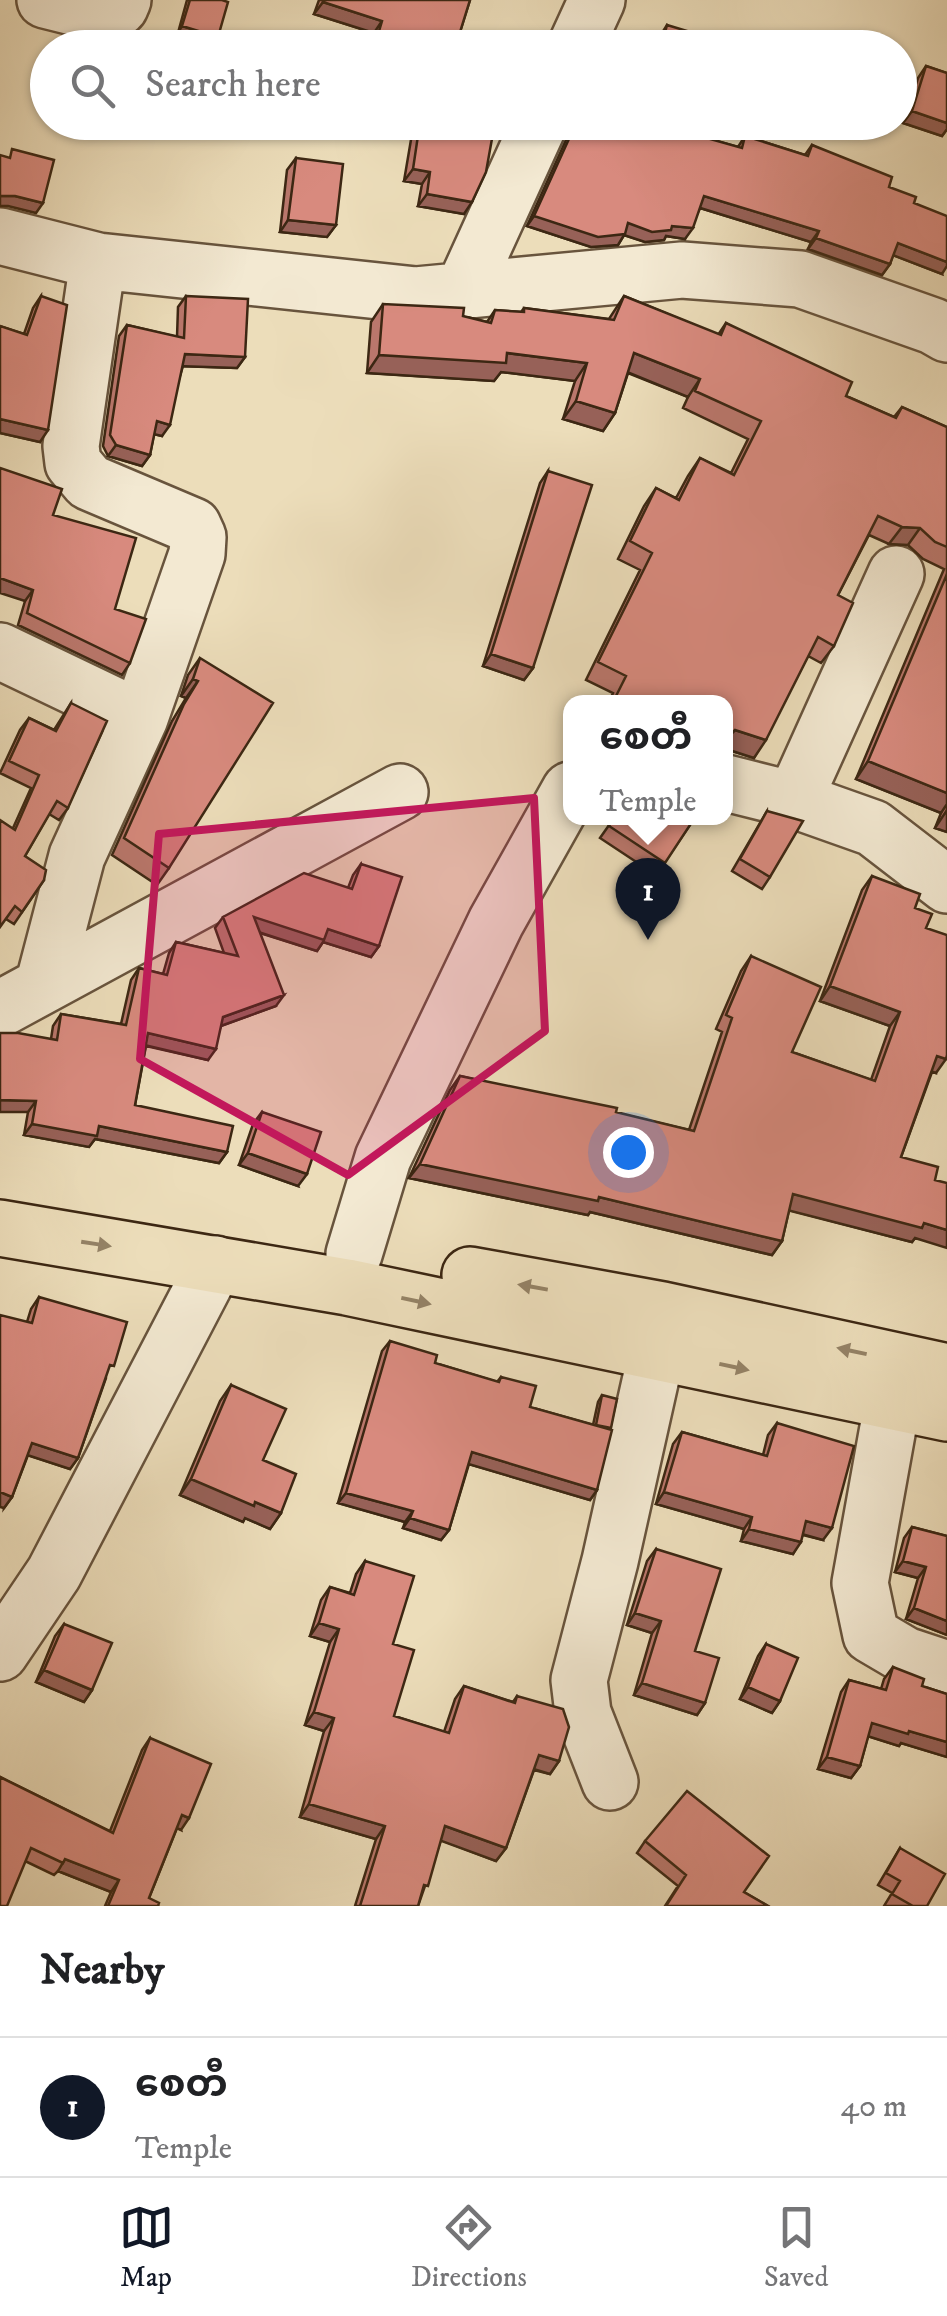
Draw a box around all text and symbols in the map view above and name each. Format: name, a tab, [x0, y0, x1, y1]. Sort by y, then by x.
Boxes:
search box	[30, 30, 917, 140]
icon: search	[65, 58, 120, 113]
text: Search here	[145, 61, 321, 109]
popup	[563, 695, 733, 825]
text: စေတီ	[600, 714, 692, 762]
text: Temple	[600, 782, 696, 822]
pin: 1	[616, 858, 680, 940]
your location	[603, 1127, 654, 1178]
one-way arrow	[81, 1237, 112, 1252]
one-way arrow	[517, 1278, 548, 1294]
one-way arrow	[401, 1294, 432, 1310]
one-way arrow	[836, 1343, 867, 1358]
one-way arrow	[719, 1360, 750, 1376]
text: Nearby	[40, 1945, 164, 1997]
text: စေတီ	[135, 2061, 228, 2109]
text: 1	[67, 2087, 78, 2127]
text: 40 m	[840, 2087, 907, 2127]
text: Temple	[135, 2129, 232, 2169]
tab: Map	[119, 2200, 174, 2295]
tab: Directions	[411, 2200, 527, 2295]
tab: Saved	[764, 2200, 828, 2295]

